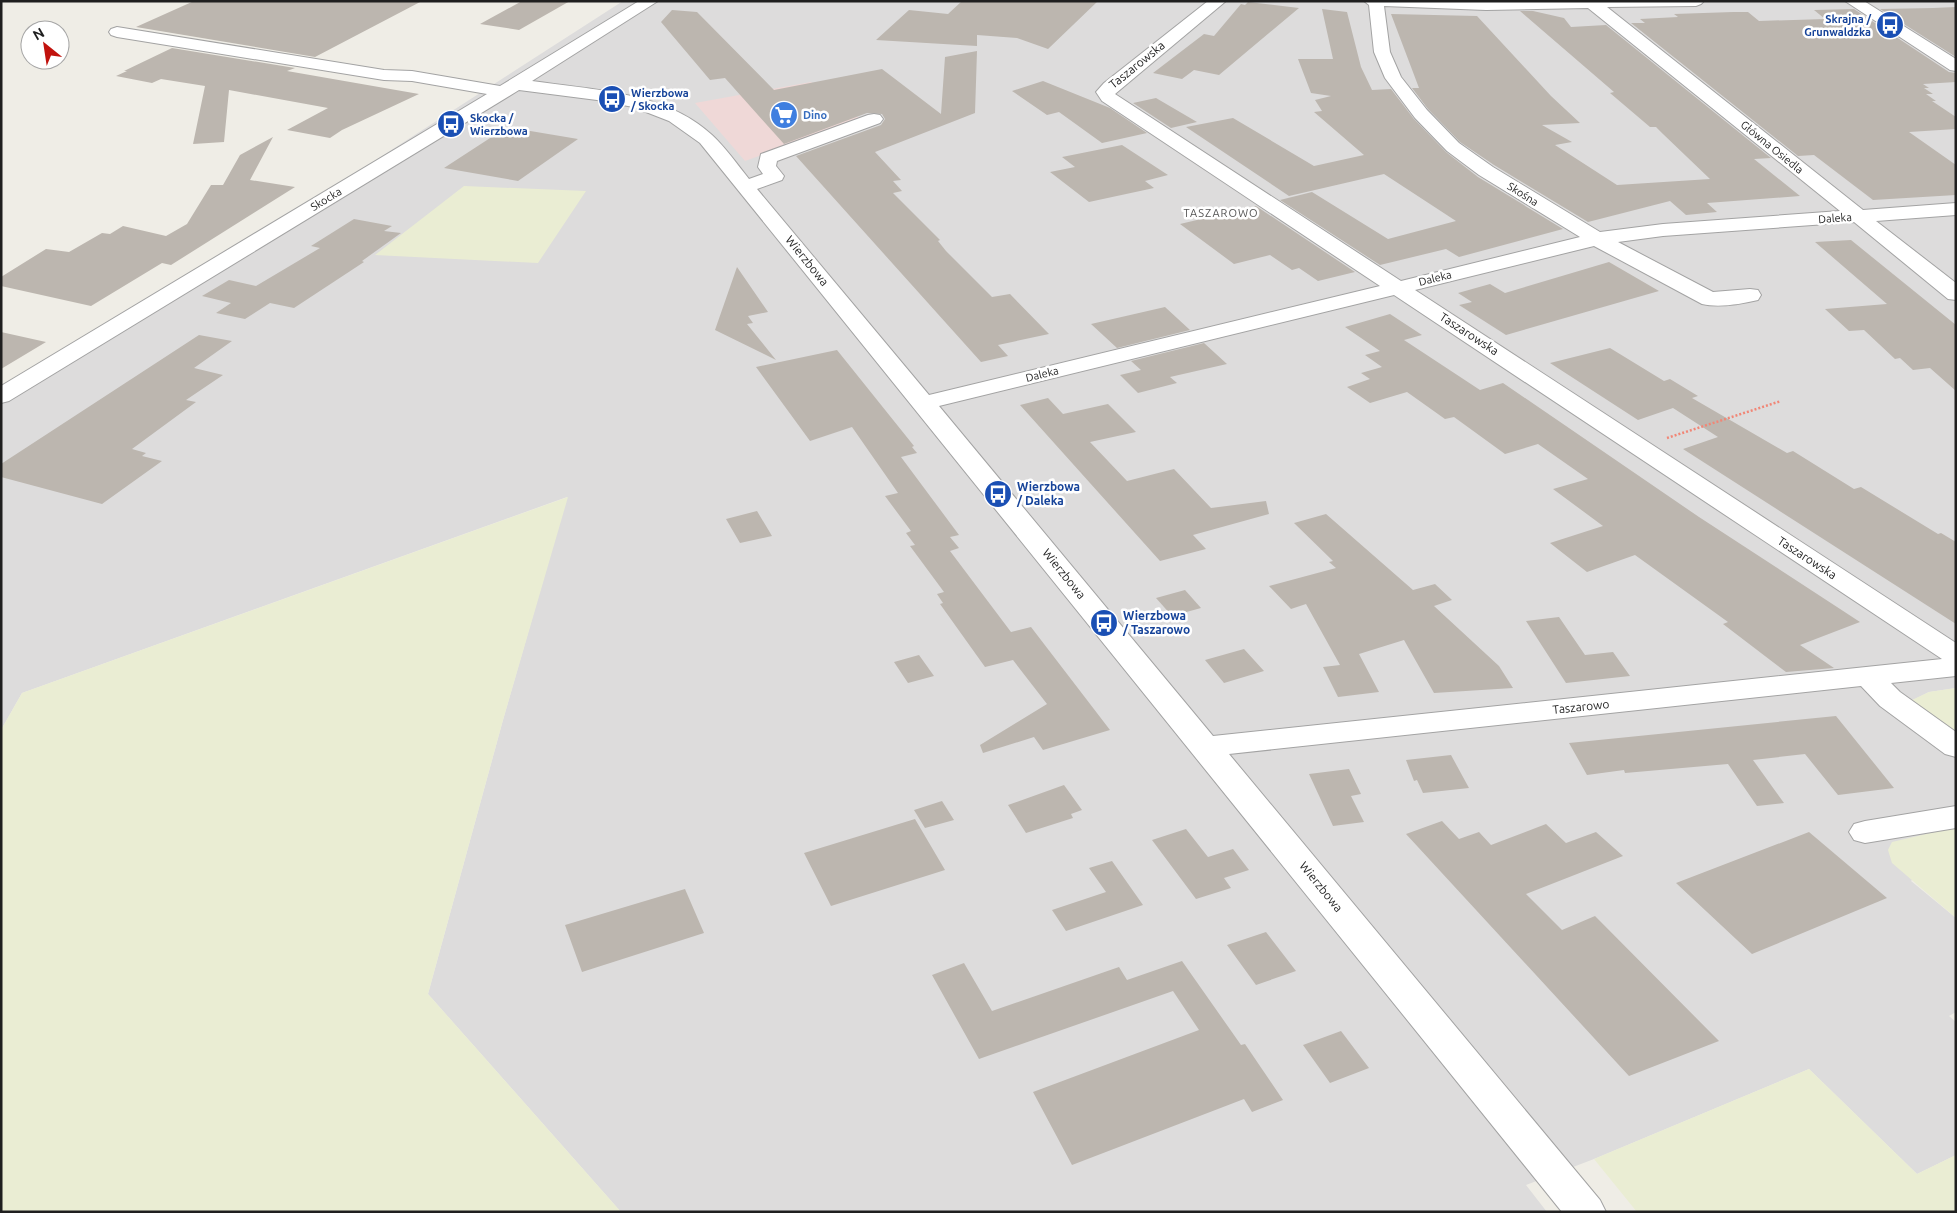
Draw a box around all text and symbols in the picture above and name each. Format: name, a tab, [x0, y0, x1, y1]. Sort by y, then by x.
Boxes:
bus stop icon: Skrajna / Grunwaldzka	[1875, 10, 1905, 40]
place label: Skrajna / Grunwaldzka	[1804, 13, 1871, 38]
north arrow	[20, 20, 70, 70]
text: N	[30, 24, 47, 43]
street label: Taszarowska	[1106, 38, 1167, 91]
bus stop icon: Wierzbowa / Skocka	[597, 84, 627, 114]
place label: Wierzbowa / Skocka	[630, 87, 689, 112]
supermarket icon: Dino	[769, 100, 799, 130]
bus stop icon: Skocka / Wierzbowa	[436, 109, 466, 139]
place label: Dino	[803, 109, 828, 121]
place label: Skocka / Wierzbowa	[470, 112, 528, 137]
street label: Główna Osiedla	[1738, 118, 1806, 176]
street label: Skośna	[1505, 180, 1541, 208]
street label: Skocka	[308, 185, 344, 213]
district label: TASZAROWO	[1183, 207, 1259, 219]
street label: Daleka	[1818, 211, 1852, 225]
street label: Wierzbowa	[783, 233, 831, 288]
street label: Daleka	[1417, 268, 1453, 288]
street label: Taszarowska	[1437, 310, 1501, 357]
street label: Daleka	[1024, 364, 1060, 384]
bus stop icon: Wierzbowa / Daleka	[983, 479, 1013, 509]
place label: Wierzbowa / Daleka	[1016, 480, 1080, 507]
street label: Taszarowska	[1775, 534, 1839, 581]
street label: Wierzbowa	[1040, 546, 1088, 601]
bus stop icon: Wierzbowa / Taszarowo	[1089, 608, 1119, 638]
place label: Wierzbowa / Taszarowo	[1122, 609, 1190, 636]
street label: Taszarowo	[1552, 697, 1610, 716]
street label: Wierzbowa	[1297, 859, 1345, 914]

